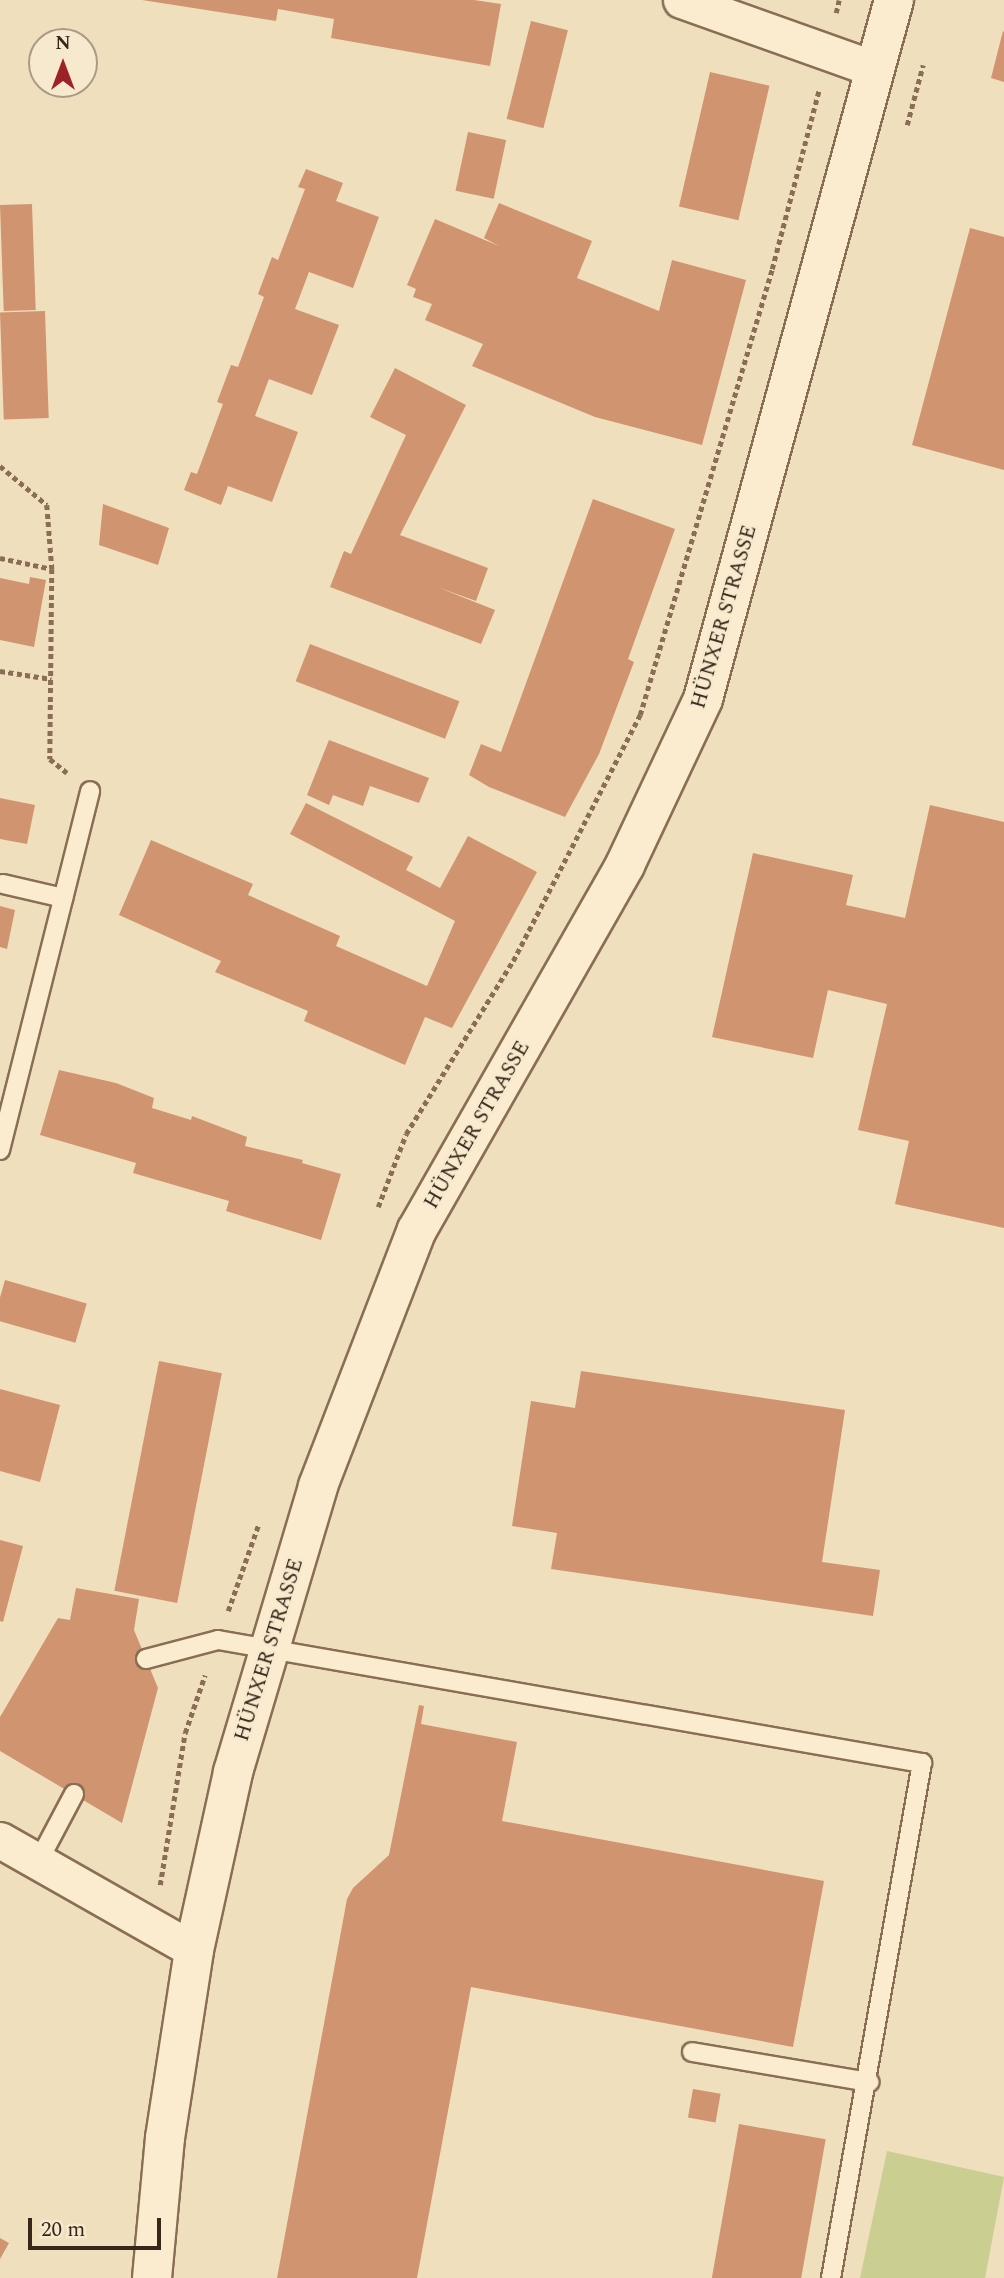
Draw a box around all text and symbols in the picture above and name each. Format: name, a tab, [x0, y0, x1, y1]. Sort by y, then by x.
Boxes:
north arrow	[28, 28, 98, 98]
text: N	[55, 29, 71, 58]
street label: HÜNXER STRASSE	[686, 522, 762, 712]
street label: HÜNXER STRASSE	[419, 1036, 535, 1214]
street label: HÜNXER STRASSE	[229, 1556, 309, 1744]
scale bar	[32, 2204, 164, 2248]
text: 20 m	[41, 2214, 85, 2246]

